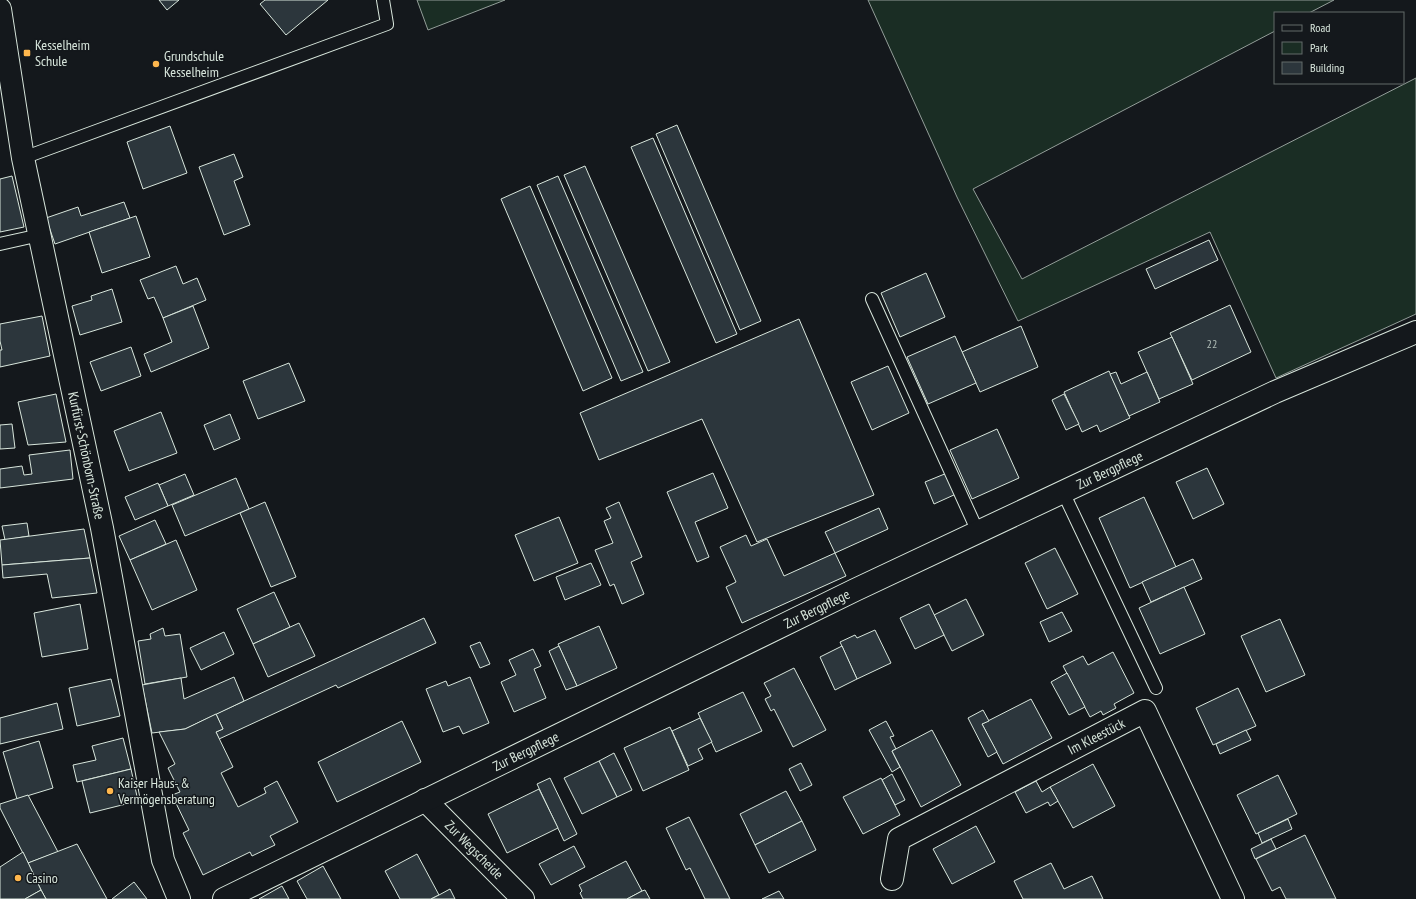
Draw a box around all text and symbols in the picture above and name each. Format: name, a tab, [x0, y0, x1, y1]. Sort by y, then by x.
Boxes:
legend	[1274, 12, 1404, 84]
text: Road	[1310, 20, 1330, 35]
place label: Kesselheim Schule	[35, 36, 90, 70]
text: Park	[1310, 40, 1328, 55]
place label: Grundschule Kesselheim	[164, 47, 224, 81]
marker: Kesselheim Schule	[22, 48, 32, 58]
marker: Grundschule Kesselheim	[151, 59, 161, 69]
text: Building	[1310, 60, 1345, 75]
house number: 22	[1207, 336, 1217, 351]
street label: Kurfürst-Schönborn-Straße	[64, 390, 109, 521]
street label: Zur Bergpflege	[1073, 447, 1146, 493]
street label: Zur Bergpflege	[781, 585, 853, 633]
street label: Im Kleestück	[1065, 714, 1128, 759]
street label: Zur Bergpflege	[490, 727, 562, 775]
place label: Kaiser Haus- & Vermögensberatung	[117, 774, 215, 808]
marker: Kaiser Haus- & Vermögensberatung	[105, 786, 115, 796]
street label: Zur Wegscheide	[441, 816, 507, 883]
place label: Casino	[26, 869, 58, 887]
marker: Casino	[13, 873, 23, 883]

